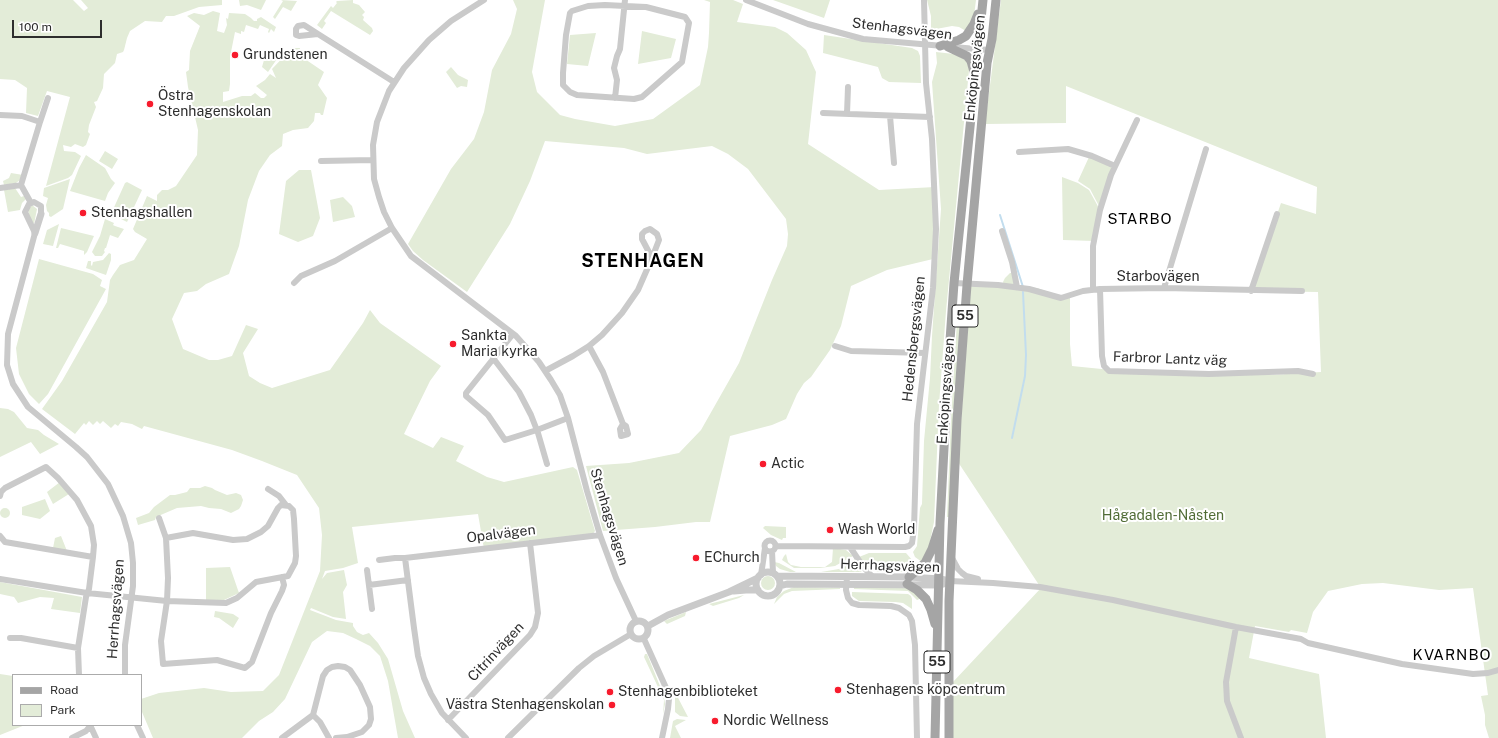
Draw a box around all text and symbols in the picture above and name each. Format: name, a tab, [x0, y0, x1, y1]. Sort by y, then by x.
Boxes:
scale bar	[14, 12, 104, 38]
street label: Enköpingsvägen	[961, 14, 989, 122]
street label: Stenhagsvägen	[851, 15, 953, 43]
text: 100 m	[19, 20, 52, 34]
place label: Grundstenen	[243, 47, 328, 63]
marker: Grundstenen	[230, 50, 240, 60]
place label: Östra Stenhagenskolan	[158, 88, 271, 120]
marker: Östra Stenhagenskolan	[145, 99, 155, 109]
place label: Stenhagshallen	[91, 205, 192, 221]
marker: Stenhagshallen	[78, 208, 88, 218]
district label: STARBO	[1107, 210, 1173, 228]
district label: STENHAGEN	[581, 250, 705, 272]
street label: Starbovägen	[1117, 269, 1199, 285]
street label: Hedensbergsvägen	[899, 275, 929, 403]
road number: 55	[952, 305, 978, 327]
place label: Sankta Maria kyrka	[461, 328, 538, 360]
street label: Enköpingsvägen	[934, 337, 958, 445]
marker: Sankta Maria kyrka	[448, 339, 458, 349]
street label: Farbror Lantz väg	[1113, 349, 1227, 369]
place label: Actic	[771, 456, 805, 472]
marker: Actic	[758, 459, 768, 469]
street label: Stenhagsvägen	[586, 466, 632, 568]
park label: Hågadalen-Nåsten	[1102, 508, 1224, 524]
street label: Opalvägen	[466, 521, 536, 547]
place label: Wash World	[838, 522, 915, 538]
marker: Wash World	[825, 525, 835, 535]
place label: EChurch	[704, 550, 760, 566]
marker: EChurch	[691, 553, 701, 563]
street label: Herrhagsvägen	[840, 556, 940, 576]
street label: Herrhagsvägen	[104, 559, 128, 659]
street label: Citrinvägen	[464, 619, 528, 685]
district label: KVARNBO	[1413, 646, 1491, 664]
road number: 55	[924, 651, 950, 673]
legend	[12, 674, 142, 726]
place label: Stenhagens köpcentrum	[846, 682, 1005, 698]
text: Road	[50, 683, 78, 697]
place label: Stenhagenbiblioteket	[618, 684, 758, 700]
marker: Stenhagens köpcentrum	[833, 685, 843, 695]
marker: Stenhagenbiblioteket	[605, 687, 615, 697]
place label: Västra Stenhagenskolan	[446, 697, 604, 713]
marker: Västra Stenhagenskolan	[607, 700, 617, 710]
text: Park	[50, 703, 76, 717]
place label: Nordic Wellness	[723, 713, 829, 729]
marker: Nordic Wellness	[710, 716, 720, 726]

